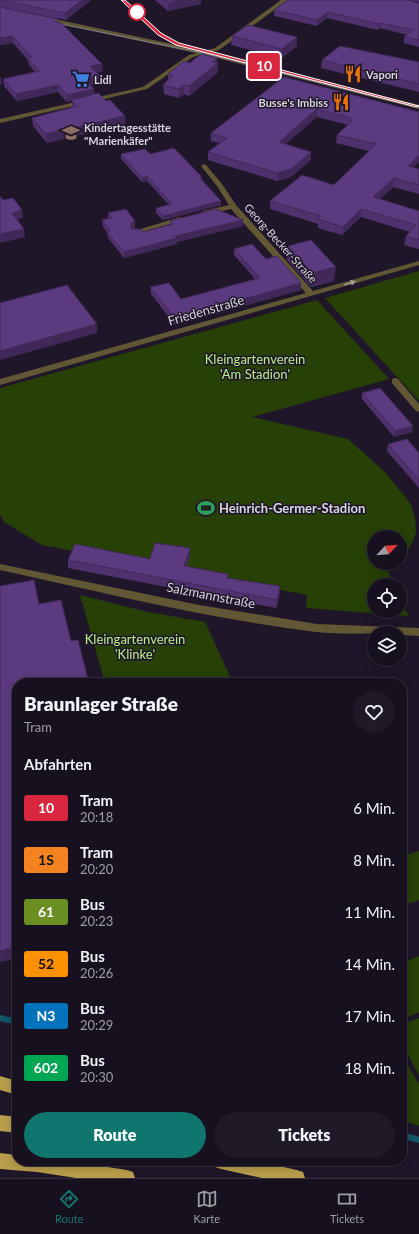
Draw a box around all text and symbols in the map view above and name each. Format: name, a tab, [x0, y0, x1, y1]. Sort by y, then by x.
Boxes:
unlabelled marker	[128, 3, 146, 21]
line badge: 10	[246, 53, 282, 79]
text: 10	[256, 57, 272, 74]
restaurant icon: Vapori	[343, 64, 363, 84]
place label: Vapori	[365, 68, 398, 81]
supermarket icon: Lidl	[71, 69, 91, 89]
place label: Lidl	[94, 73, 112, 86]
restaurant icon: Busse's Imbiss	[331, 92, 351, 112]
place label: Busse's Imbiss	[259, 96, 328, 109]
place label: Kindertagesstätte "Marienkäfer"	[84, 121, 171, 147]
school or university icon: Kindertagesstätte "Marienkäfer"	[61, 123, 81, 143]
street label: Georg-Becker-Straße	[242, 201, 320, 285]
one-way arrow	[344, 280, 356, 286]
street label: Friedenstraße	[166, 291, 246, 329]
park label: Kleingartenverein 'Am Stadion'	[205, 351, 305, 382]
sports icon: Heinrich-Germer-Stadion	[196, 498, 216, 518]
place label: Heinrich-Germer-Stadion	[219, 500, 365, 516]
north arrow	[367, 530, 407, 570]
map controls	[367, 530, 407, 666]
button: locate	[367, 578, 407, 618]
street label: Salzmannstraße	[165, 579, 257, 611]
button: layers	[367, 626, 407, 666]
park label: Kleingartenverein 'Klinke'	[85, 631, 185, 662]
button: heart	[353, 691, 395, 733]
text: Braunlager Straße	[24, 692, 178, 715]
text: Tram	[24, 719, 52, 735]
text: Abfahrten	[24, 755, 92, 773]
text: Tram	[80, 791, 113, 809]
text: 10	[38, 799, 54, 816]
text: 6 Min.	[353, 799, 395, 817]
text: 20:18	[80, 809, 113, 825]
text: Tram	[80, 843, 113, 861]
text: 1S	[38, 851, 54, 868]
text: 8 Min.	[353, 851, 395, 869]
text: 20:20	[80, 861, 113, 877]
text: Bus	[80, 895, 105, 913]
text: 61	[38, 903, 54, 920]
text: 11 Min.	[344, 903, 395, 921]
text: 20:23	[80, 913, 113, 929]
text: Bus	[80, 947, 105, 965]
text: 52	[38, 955, 54, 972]
text: 14 Min.	[344, 955, 395, 973]
text: 20:26	[80, 965, 113, 981]
text: Bus	[80, 999, 105, 1017]
text: N3	[37, 1007, 55, 1024]
text: 17 Min.	[344, 1007, 395, 1025]
text: 20:29	[80, 1017, 113, 1033]
text: Bus	[80, 1051, 105, 1069]
text: 602	[34, 1059, 58, 1076]
text: 18 Min.	[344, 1059, 395, 1077]
text: 20:30	[80, 1069, 113, 1085]
button: Route	[24, 1112, 206, 1158]
button: Tickets	[214, 1112, 395, 1158]
tab: Route	[55, 1188, 84, 1225]
tab: Karte	[194, 1188, 220, 1225]
tab: Tickets	[330, 1188, 364, 1225]

